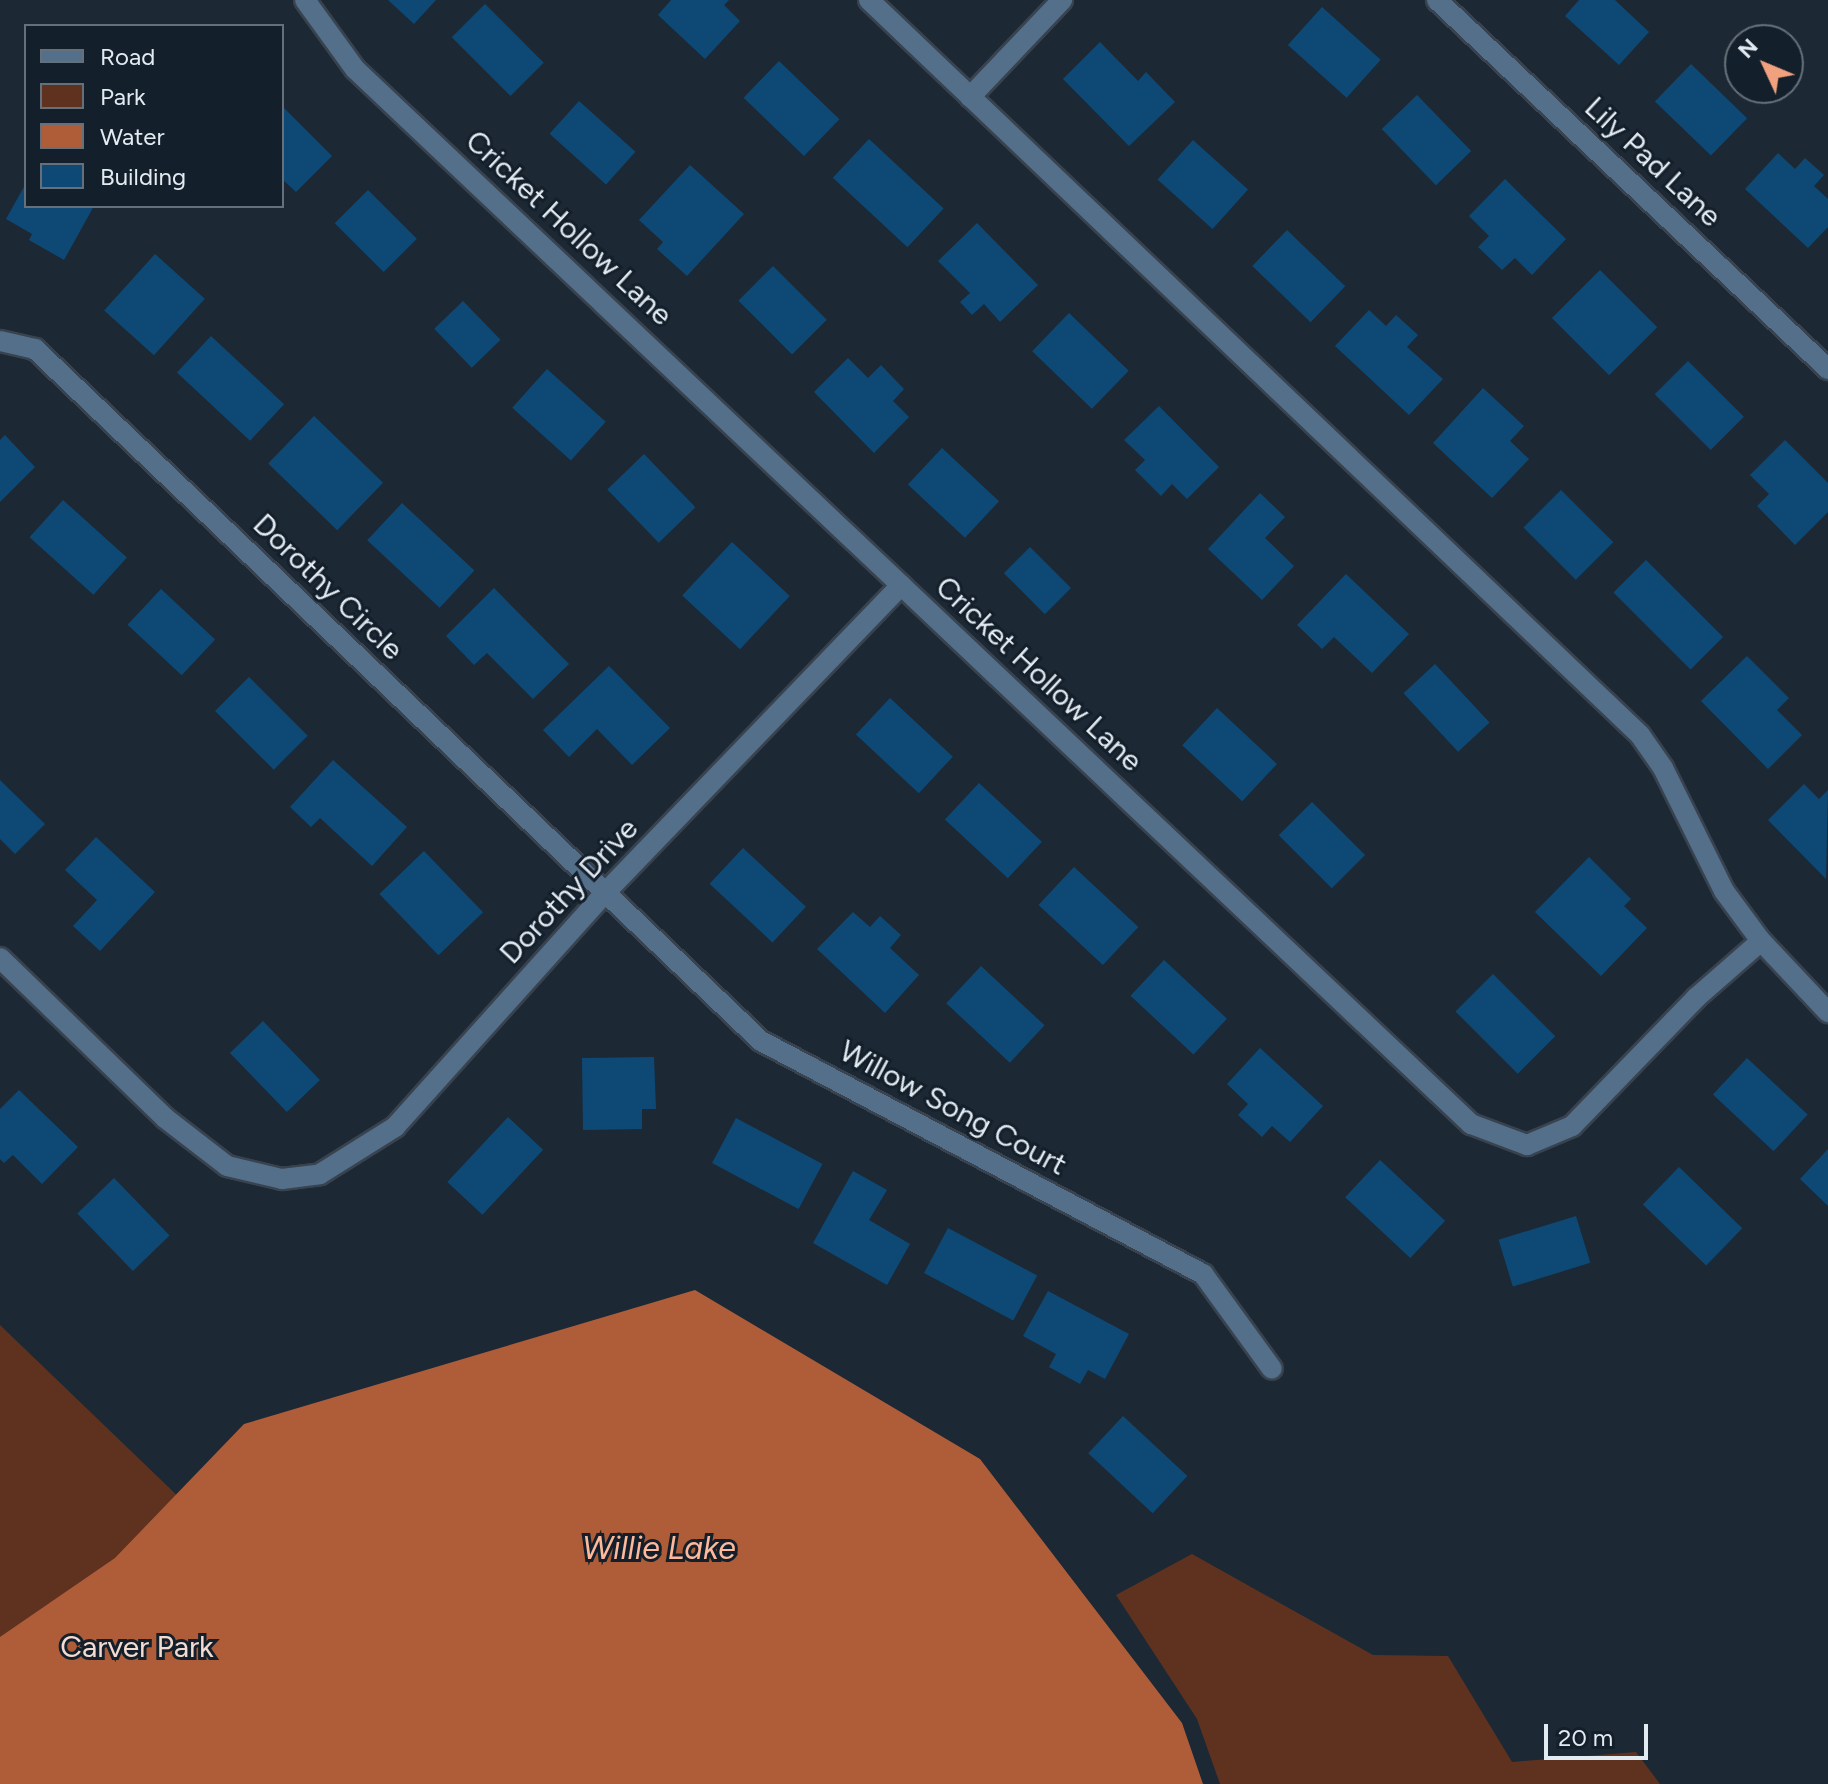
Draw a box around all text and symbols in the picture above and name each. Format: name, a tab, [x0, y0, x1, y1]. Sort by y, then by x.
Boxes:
legend	[24, 24, 284, 208]
north arrow	[1724, 24, 1804, 104]
text: N	[1732, 33, 1763, 64]
text: Road	[100, 42, 155, 71]
text: Park	[100, 82, 146, 111]
street label: Lily Pad Lane	[1577, 90, 1729, 234]
text: Water	[100, 122, 165, 151]
street label: Cricket Hollow Lane	[458, 123, 680, 333]
text: Building	[100, 162, 186, 191]
street label: Dorothy Circle	[246, 506, 410, 668]
street label: Cricket Hollow Lane	[928, 569, 1150, 779]
street label: Dorothy Drive	[492, 811, 646, 971]
street label: Willow Song Court	[833, 1033, 1073, 1183]
water label: Willie Lake	[582, 1529, 736, 1567]
park label: Carver Park	[60, 1629, 214, 1665]
scale bar	[1548, 1708, 1652, 1758]
text: 20 m	[1558, 1723, 1613, 1752]

